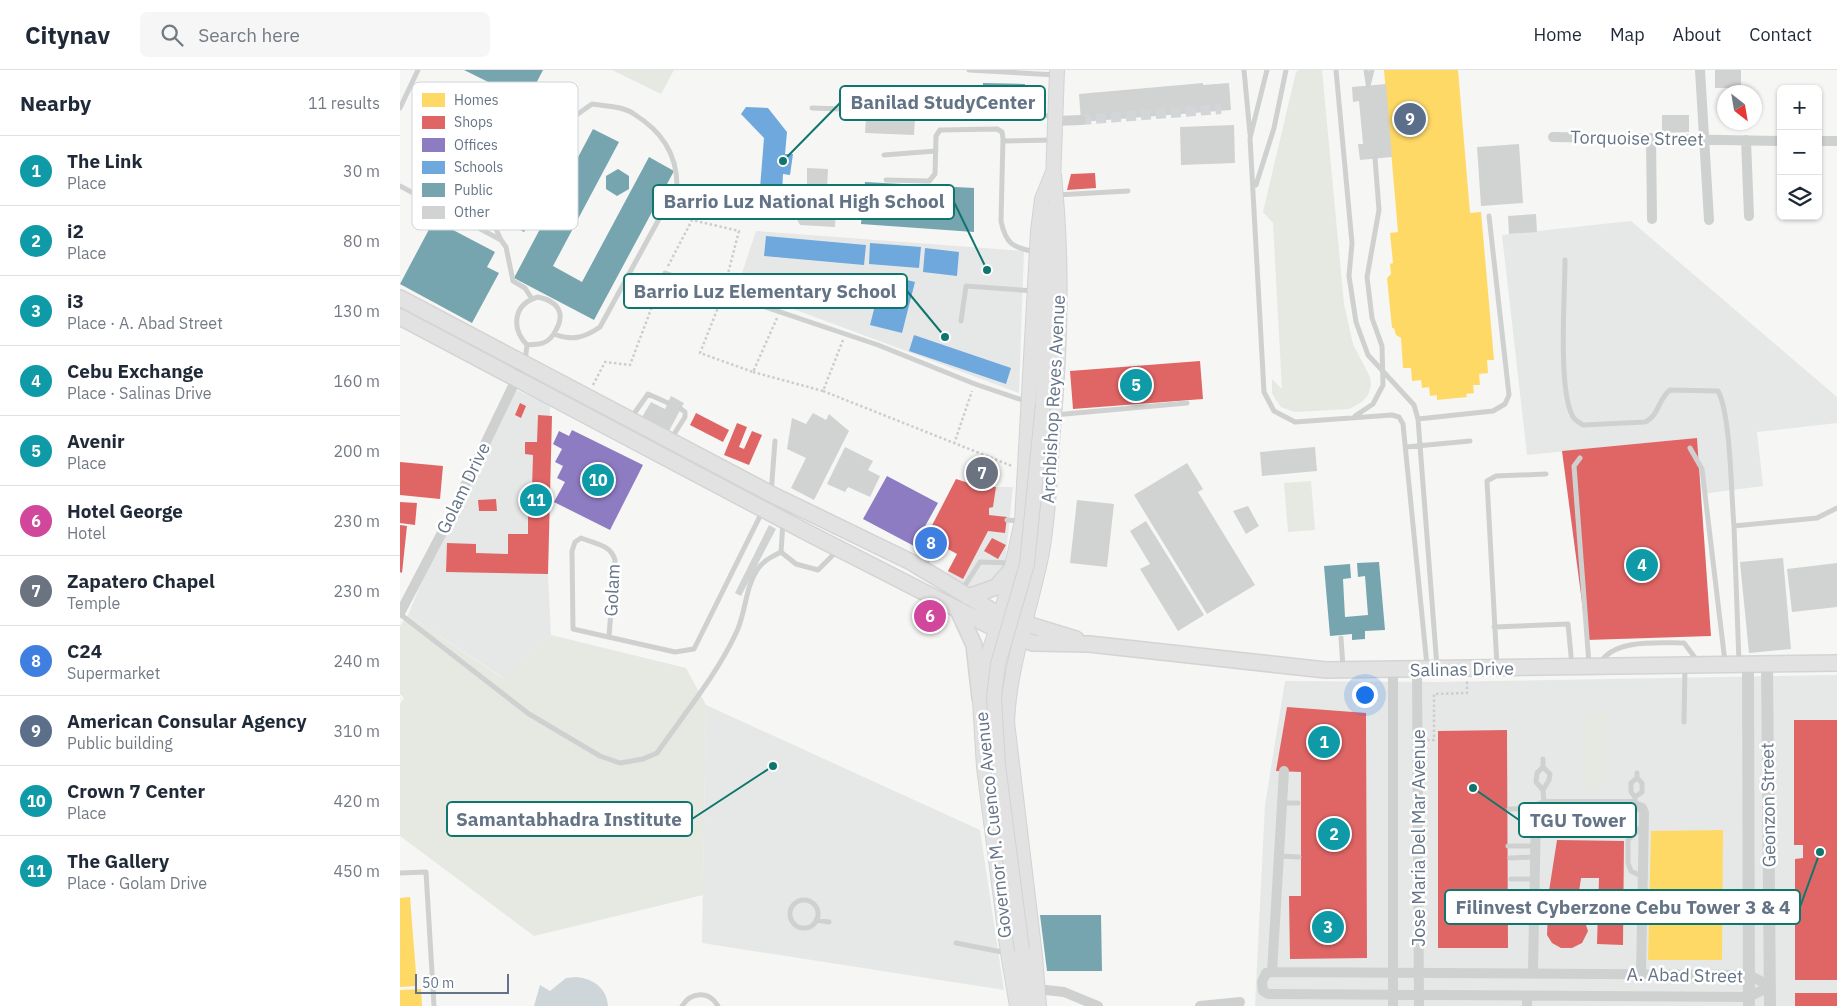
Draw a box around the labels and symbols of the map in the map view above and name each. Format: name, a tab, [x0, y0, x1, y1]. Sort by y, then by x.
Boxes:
legend	[412, 82, 578, 230]
north arrow	[1717, 85, 1762, 130]
callout: Banilad StudyCenter	[840, 86, 1045, 120]
text: Banilad StudyCenter	[851, 90, 1036, 114]
text: Homes	[454, 91, 499, 109]
pin: 9	[1394, 100, 1426, 138]
text: Shops	[454, 113, 493, 131]
street label: Torquoise Street	[1570, 125, 1704, 151]
text: Offices	[454, 136, 498, 154]
text: Schools	[454, 158, 504, 176]
text: Public	[454, 181, 493, 199]
callout: Barrio Luz National High School	[653, 185, 954, 219]
text: Barrio Luz National High School	[663, 189, 945, 213]
text: Other	[454, 203, 490, 221]
callout: Barrio Luz Elementary School	[624, 274, 907, 308]
text: Barrio Luz Elementary School	[634, 279, 897, 303]
street label: Archbishop Reyes Avenue	[1036, 294, 1070, 504]
pin: 5	[1120, 366, 1152, 404]
street label: Golam Drive	[431, 438, 495, 537]
pin: 7	[966, 454, 998, 492]
pin: 10	[582, 461, 614, 499]
pin: 11	[520, 481, 552, 519]
pin: 8	[915, 524, 947, 562]
pin: 4	[1626, 546, 1658, 584]
street label: Golam	[599, 563, 625, 617]
pin: 6	[914, 597, 946, 635]
street label: Salinas Drive	[1410, 657, 1514, 681]
your location	[1352, 682, 1378, 708]
street label: Governor M. Cuenco Avenue	[970, 711, 1016, 939]
pin: 1	[1308, 723, 1340, 761]
street label: Jose Maria Del Mar Avenue	[1407, 729, 1430, 947]
street label: Geonzon Street	[1755, 742, 1781, 868]
callout: Samantabhadra Institute	[447, 802, 692, 836]
callout: TGU Tower	[1519, 803, 1636, 837]
text: Samantabhadra Institute	[456, 807, 682, 831]
text: TGU Tower	[1530, 808, 1627, 832]
pin: 2	[1318, 815, 1350, 853]
callout: Filinvest Cyberzone Cebu Tower 3 & 4	[1445, 890, 1800, 924]
text: Filinvest Cyberzone Cebu Tower 3 & 4	[1456, 895, 1790, 919]
pin: 3	[1312, 908, 1344, 946]
street label: A. Abad Street	[1627, 962, 1743, 988]
scale bar	[415, 971, 509, 994]

